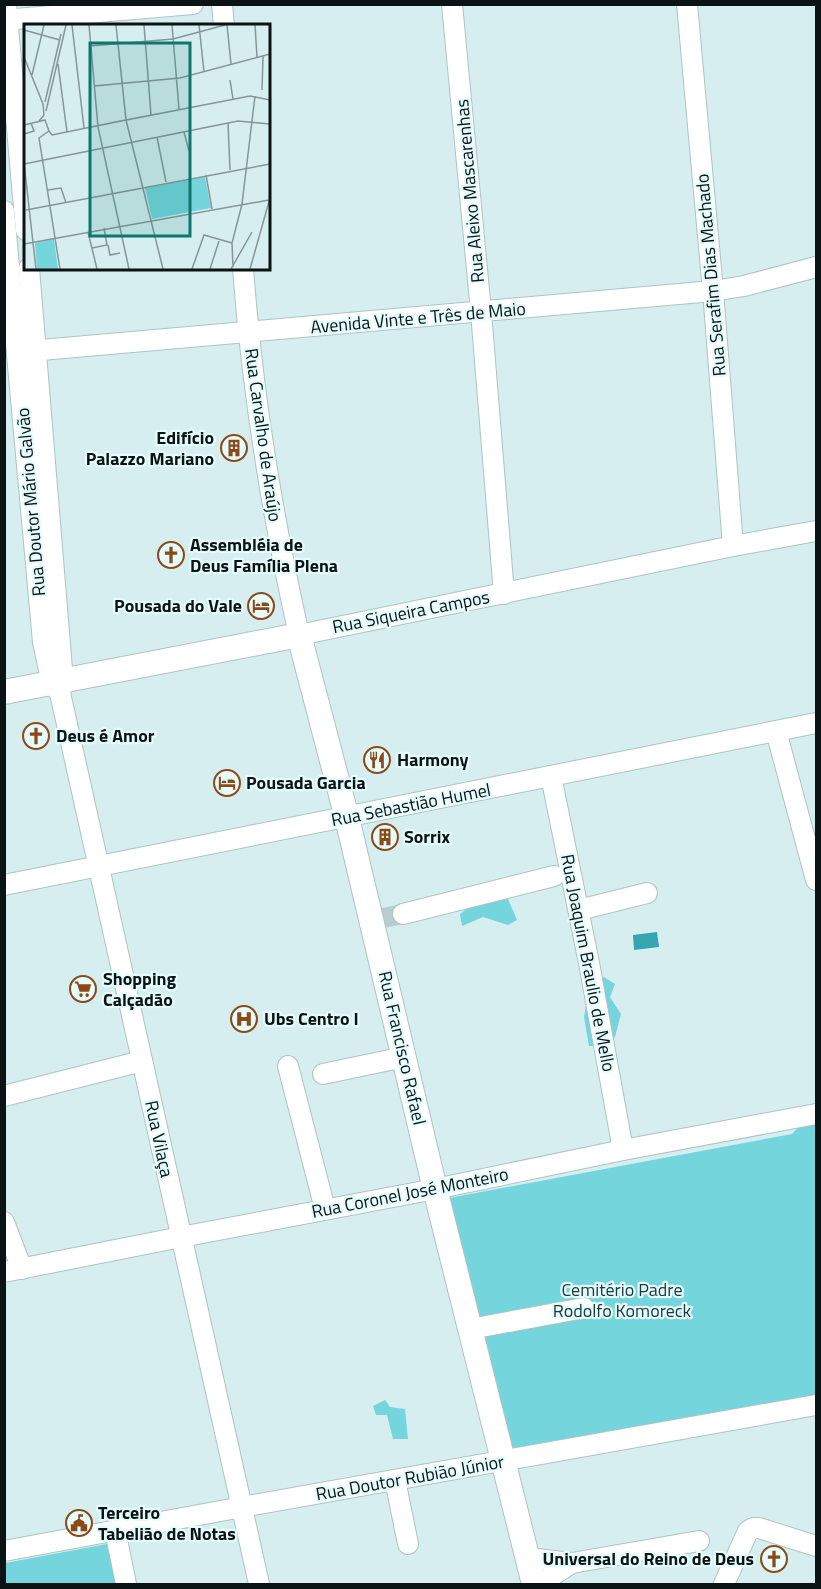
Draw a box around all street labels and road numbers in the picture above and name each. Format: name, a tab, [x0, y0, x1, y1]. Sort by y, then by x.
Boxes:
street label: Rua Aleixo Mascarenhas	[448, 98, 491, 284]
street label: Rua Serafim Dias Machado	[688, 173, 733, 377]
street label: Avenida Vinte e Três de Maio	[309, 295, 527, 340]
street label: Rua Carvalho de Araújo	[238, 346, 289, 523]
street label: Rua Doutor Mário Galvão	[9, 407, 52, 598]
street label: Rua Siqueira Campos	[330, 583, 492, 640]
street label: Rua Sebastião Humel	[329, 776, 493, 833]
street label: Rua Joaquim Braulio de Mello	[554, 852, 623, 1074]
street label: Rua Francisco Rafael	[372, 968, 433, 1128]
street label: Rua Vilaça	[138, 1098, 181, 1180]
street label: Rua Coronel José Monteiro	[309, 1160, 511, 1225]
street label: Rua Doutor Rubião Júnior	[314, 1448, 506, 1507]

